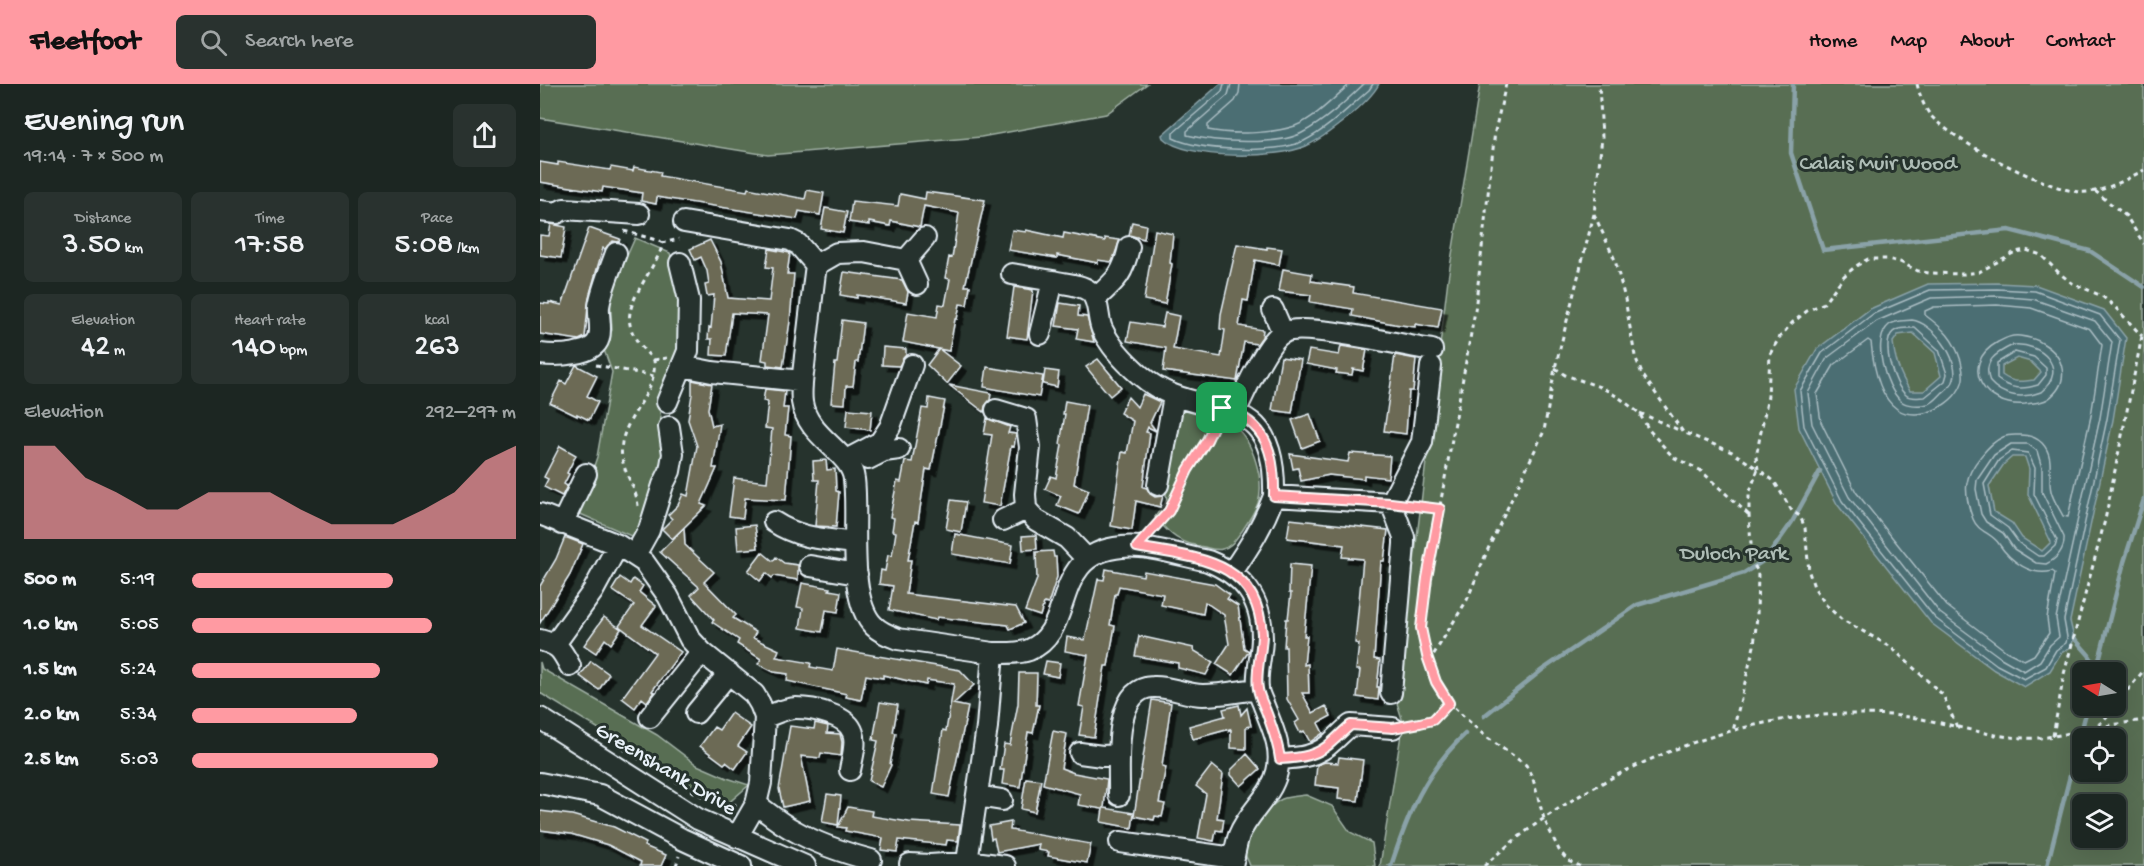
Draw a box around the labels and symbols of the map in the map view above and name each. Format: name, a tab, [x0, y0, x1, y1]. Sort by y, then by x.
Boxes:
park label: Calais Muir Wood	[1799, 152, 1959, 178]
pin	[1196, 382, 1247, 433]
park label: Duloch Park	[1678, 542, 1790, 568]
north arrow	[2072, 662, 2126, 716]
street label: Greenshank Drive	[590, 718, 741, 823]

